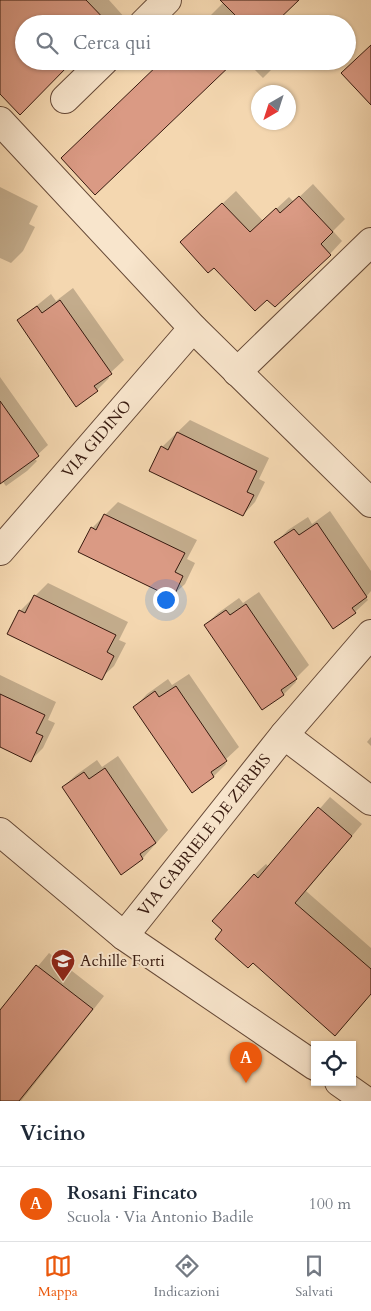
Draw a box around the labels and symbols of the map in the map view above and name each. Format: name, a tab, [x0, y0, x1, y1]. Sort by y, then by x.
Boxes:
north arrow	[251, 85, 296, 130]
street label: VIA GIDINO	[57, 395, 137, 483]
your location	[153, 587, 179, 613]
street label: VIA GABRIELE DE ZERBIS	[133, 749, 276, 921]
school or university icon: Achille Forti	[50, 948, 76, 982]
place label: Achille Forti	[80, 950, 165, 972]
pin: A	[230, 1042, 262, 1083]

